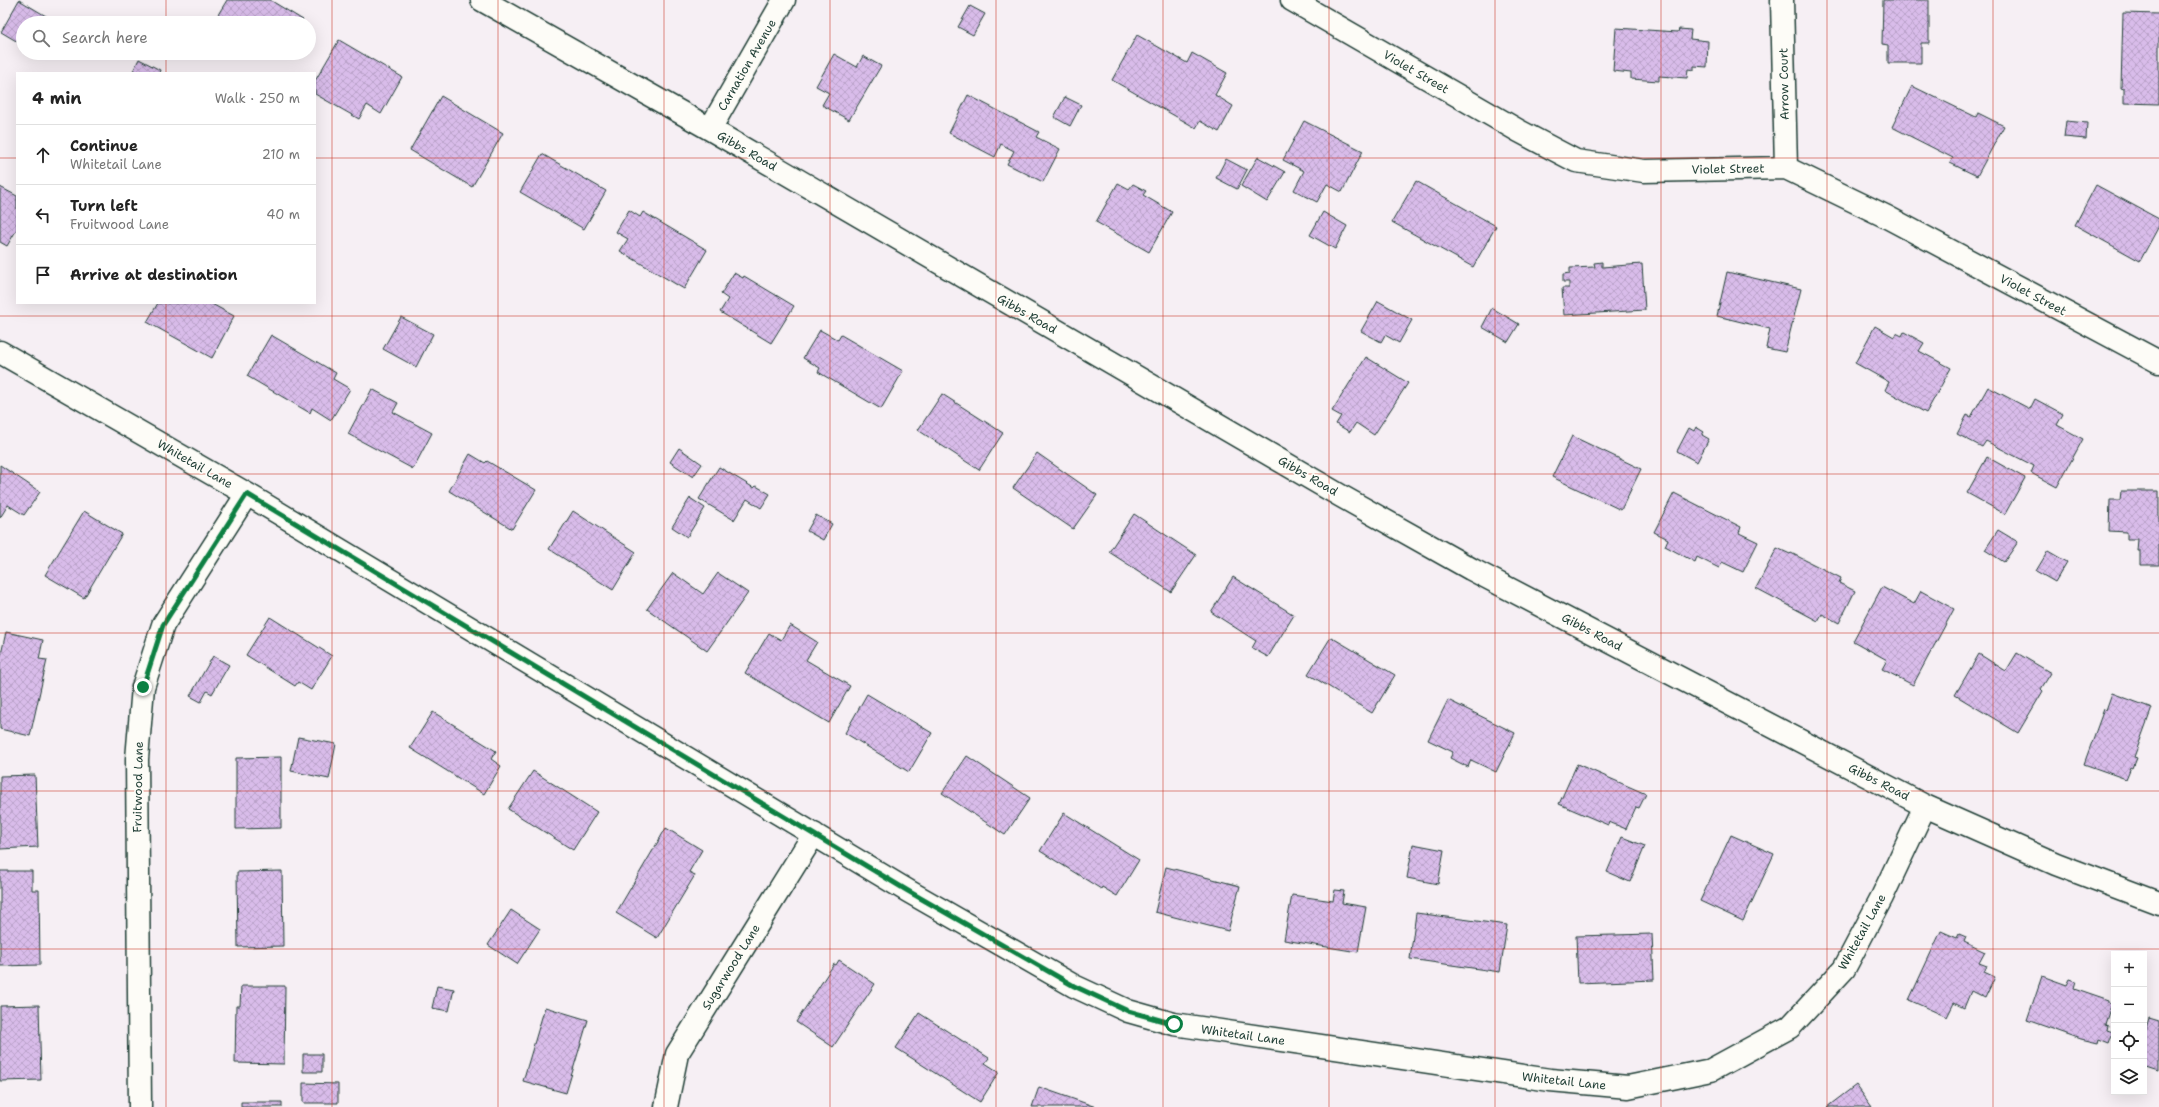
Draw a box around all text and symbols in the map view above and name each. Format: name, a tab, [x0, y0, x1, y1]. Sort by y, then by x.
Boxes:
search box	[16, 16, 316, 60]
street label: Carnation Avenue	[714, 16, 780, 114]
icon: search	[30, 27, 52, 49]
text: Search here	[62, 28, 148, 48]
street label: Violet Street	[1380, 47, 1452, 97]
street label: Arrow Court	[1775, 48, 1793, 120]
text: 4 min	[32, 87, 82, 109]
text: Walk · 250 m	[215, 90, 300, 107]
street label: Gibbs Road	[714, 127, 780, 175]
text: Continue	[70, 136, 138, 156]
icon: ahead	[32, 144, 54, 166]
text: 210 m	[262, 146, 300, 163]
text: Whitetail Lane	[70, 156, 162, 173]
street label: Violet Street	[1691, 160, 1765, 178]
text: Turn left	[70, 196, 138, 216]
icon: left	[32, 204, 54, 226]
text: 40 m	[266, 206, 300, 223]
text: Fruitwood Lane	[70, 216, 169, 233]
icon: arrive	[32, 264, 54, 286]
text: Arrive at destination	[70, 265, 238, 285]
street label: Violet Street	[1997, 271, 2069, 319]
street label: Gibbs Road	[994, 290, 1060, 338]
street label: Whitetail Lane	[154, 436, 236, 492]
street label: Gibbs Road	[1275, 452, 1341, 500]
street label: Gibbs Road	[1559, 609, 1625, 655]
route end	[134, 678, 152, 696]
street label: Fruitwood Lane	[129, 741, 147, 833]
street label: Gibbs Road	[1846, 760, 1913, 804]
street label: Whitetail Lane	[1834, 891, 1890, 973]
street label: Sugarwood Lane	[698, 921, 764, 1013]
map controls	[2111, 951, 2147, 1095]
button: +	[2111, 951, 2147, 987]
button: −	[2111, 987, 2147, 1023]
route start	[1165, 1015, 1183, 1033]
street label: Whitetail Lane	[1200, 1021, 1286, 1049]
button: locate	[2111, 1023, 2147, 1059]
button: layers	[2111, 1059, 2147, 1095]
street label: Whitetail Lane	[1521, 1069, 1607, 1093]

